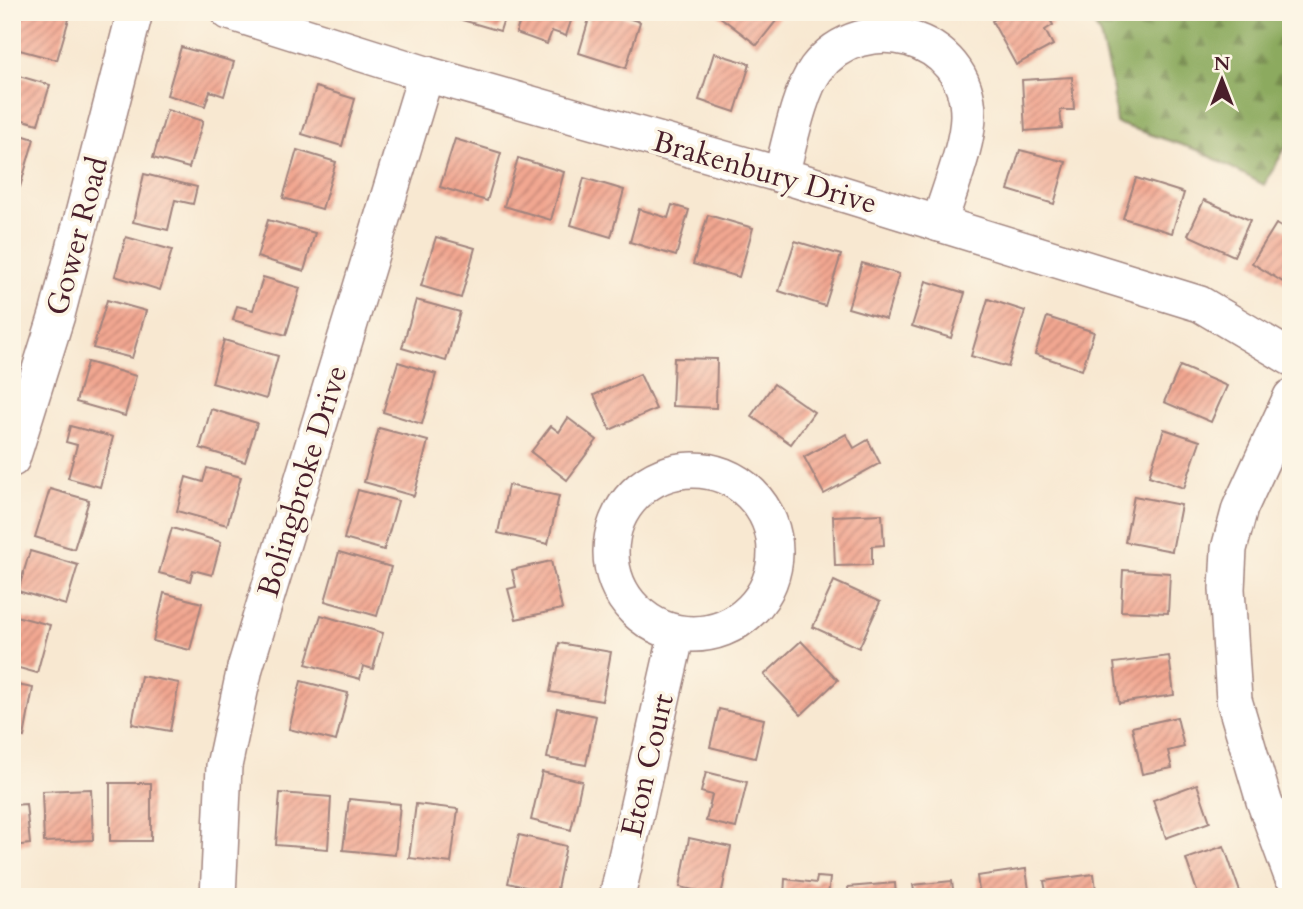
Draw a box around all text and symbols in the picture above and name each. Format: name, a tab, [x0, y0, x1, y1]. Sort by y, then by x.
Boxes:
north arrow	[1188, 46, 1258, 116]
text: N	[1214, 51, 1231, 77]
street label: Brakenbury Drive	[648, 121, 882, 224]
street label: Gower Road	[37, 152, 118, 320]
street label: Bolingbroke Drive	[248, 360, 357, 602]
street label: Eton Court	[611, 689, 684, 841]

